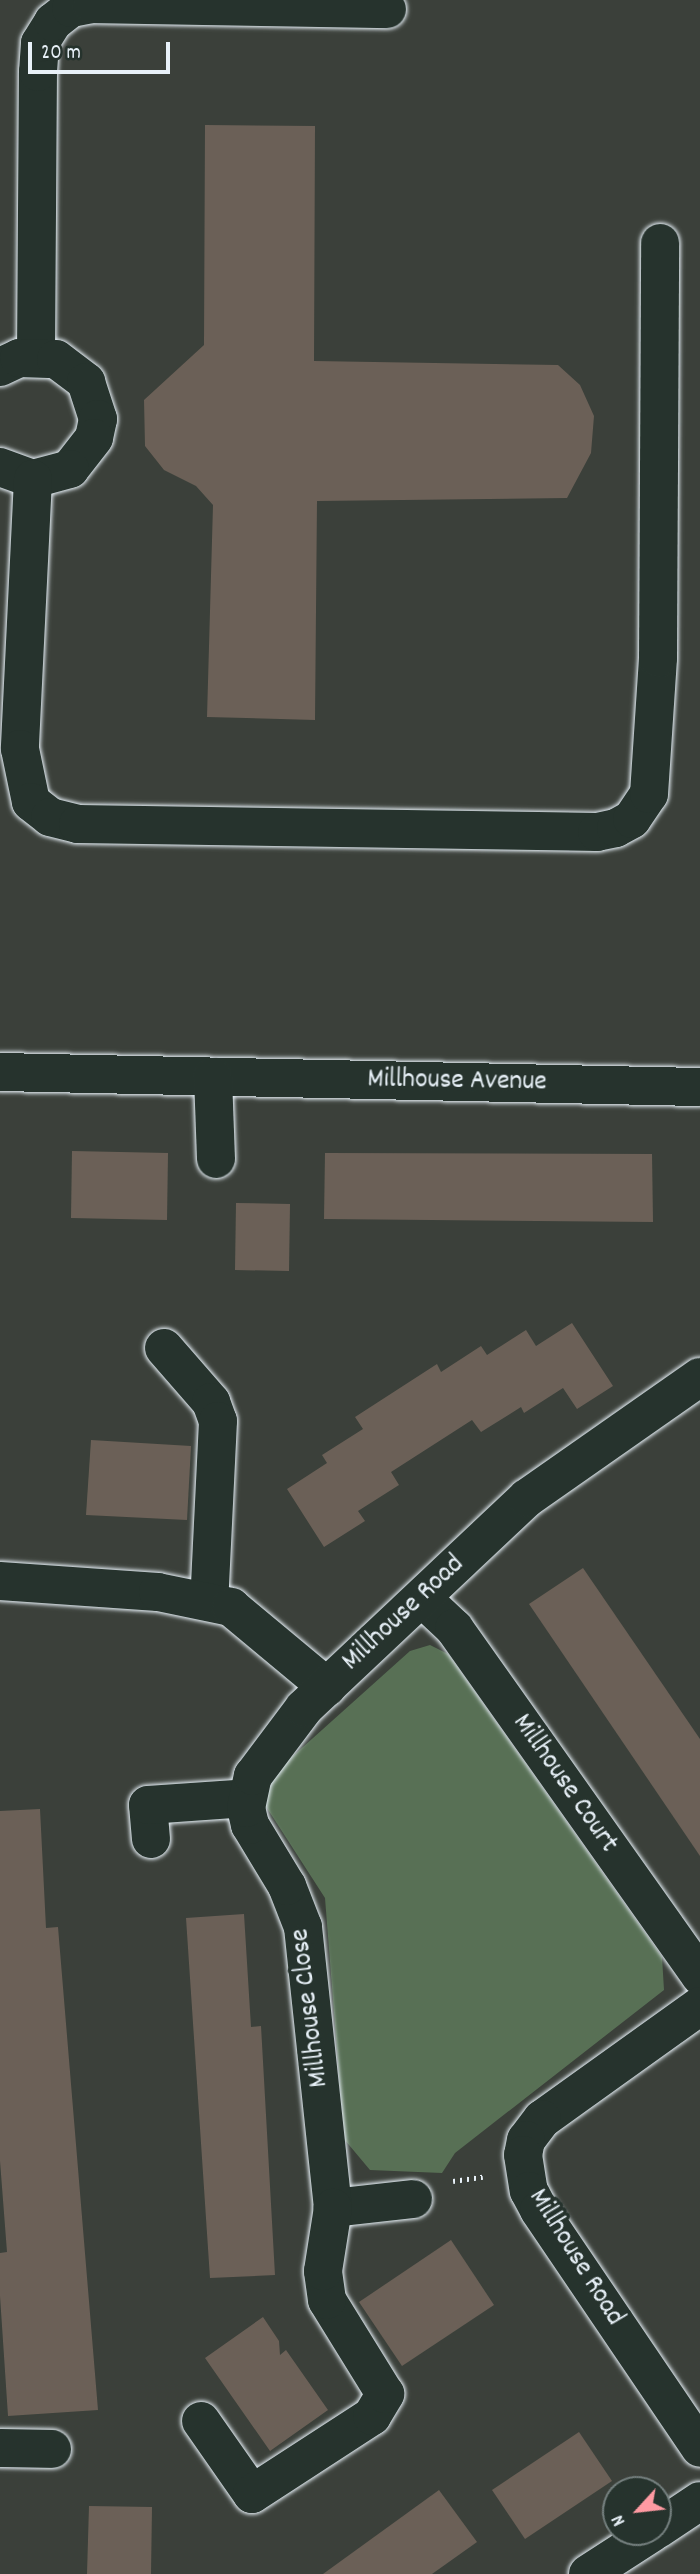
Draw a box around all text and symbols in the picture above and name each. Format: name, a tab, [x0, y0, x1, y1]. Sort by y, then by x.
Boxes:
scale bar	[32, 28, 173, 72]
text: 20 m	[41, 39, 81, 69]
street label: Millhouse Avenue	[367, 1064, 547, 1100]
street label: Millhouse Road	[336, 1549, 472, 1679]
street label: Millhouse Court	[504, 1708, 624, 1860]
street label: Millhouse Close	[285, 1927, 337, 2089]
street label: Millhouse Road	[520, 2183, 630, 2333]
north arrow	[602, 2476, 672, 2546]
text: N	[605, 2510, 634, 2530]

